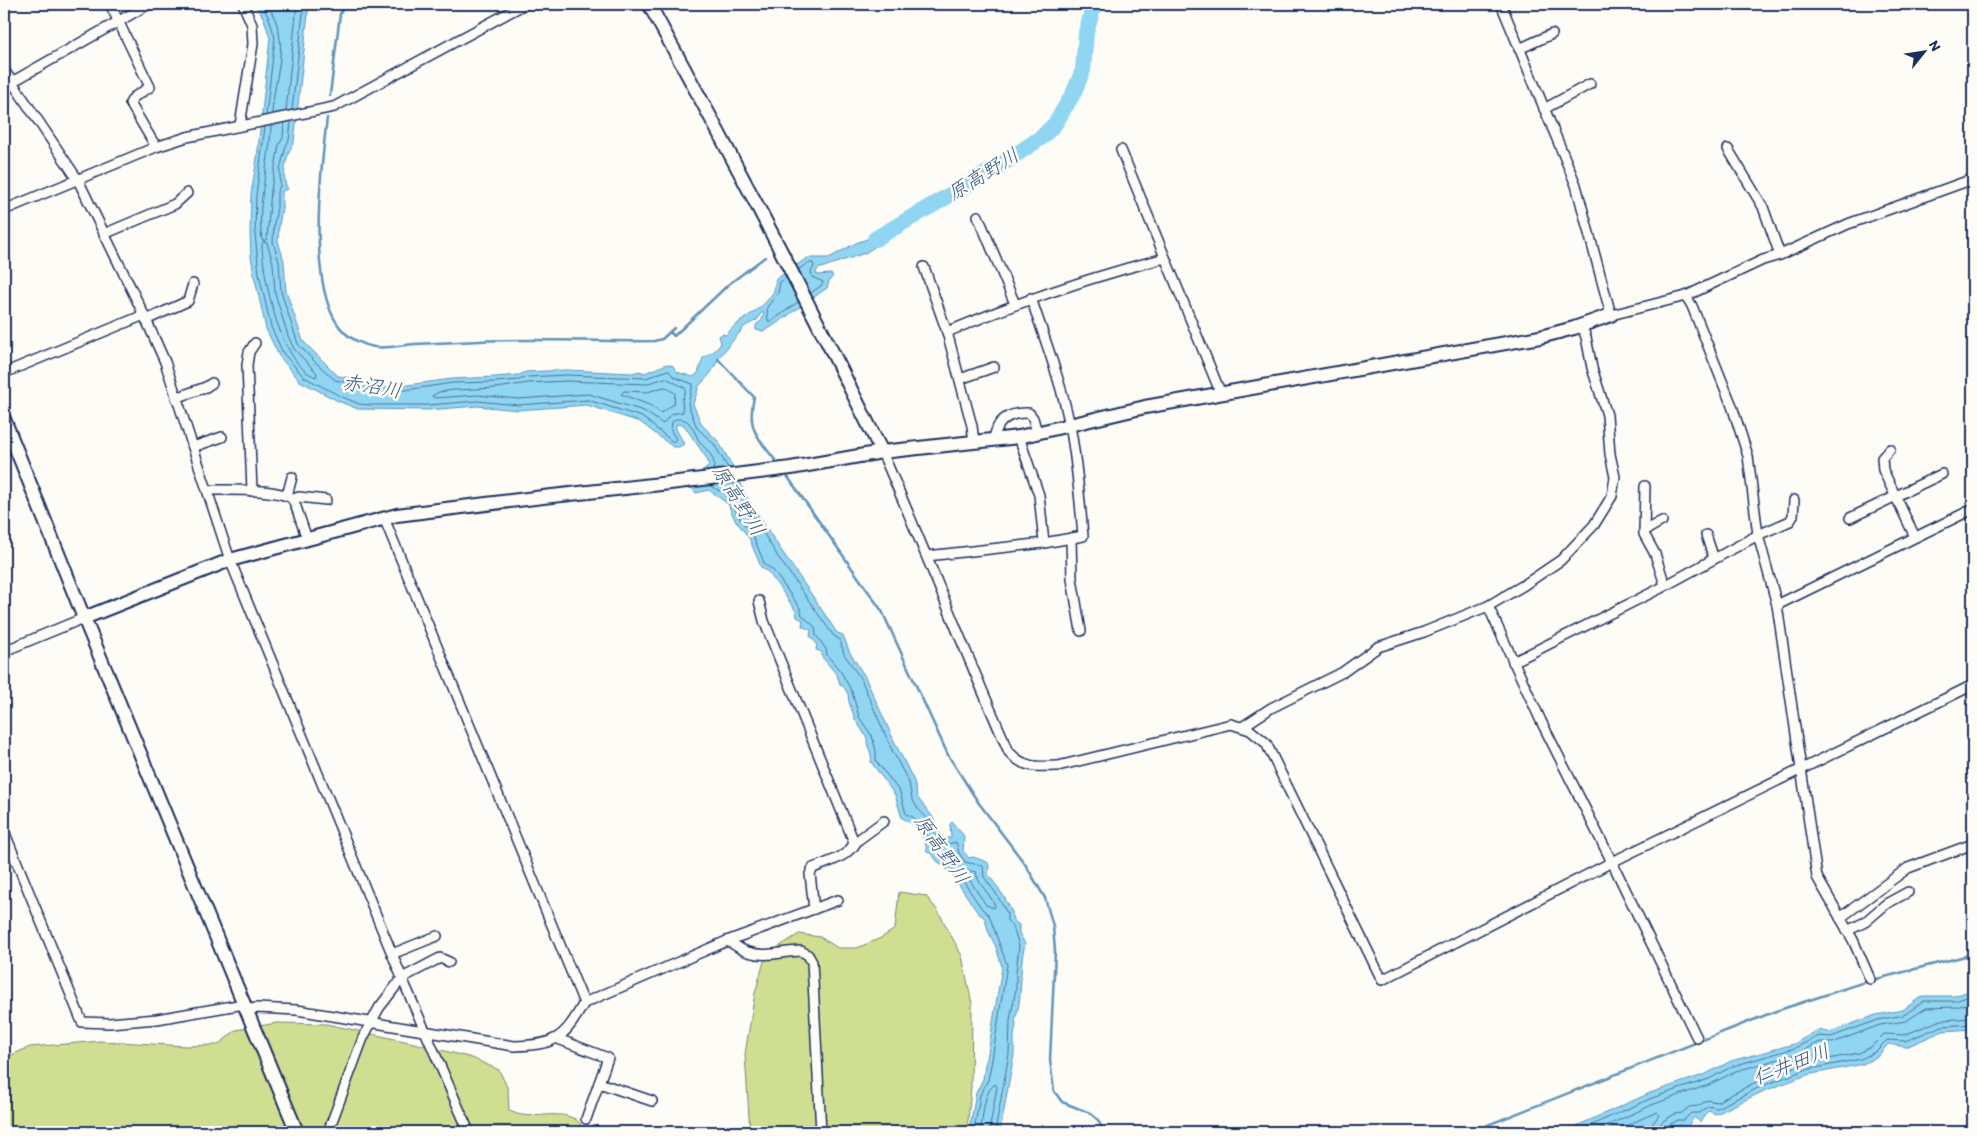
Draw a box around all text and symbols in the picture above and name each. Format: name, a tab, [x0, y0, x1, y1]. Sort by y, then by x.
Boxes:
north arrow	[1900, 28, 1950, 78]
text: N	[1925, 37, 1945, 54]
water label: 原高野川	[943, 143, 1023, 205]
water label: 赤沼川	[340, 369, 404, 403]
water label: 原高野川	[708, 460, 770, 540]
water label: 原高野川	[909, 809, 975, 889]
water label: 仁井田川	[1749, 1038, 1833, 1090]

